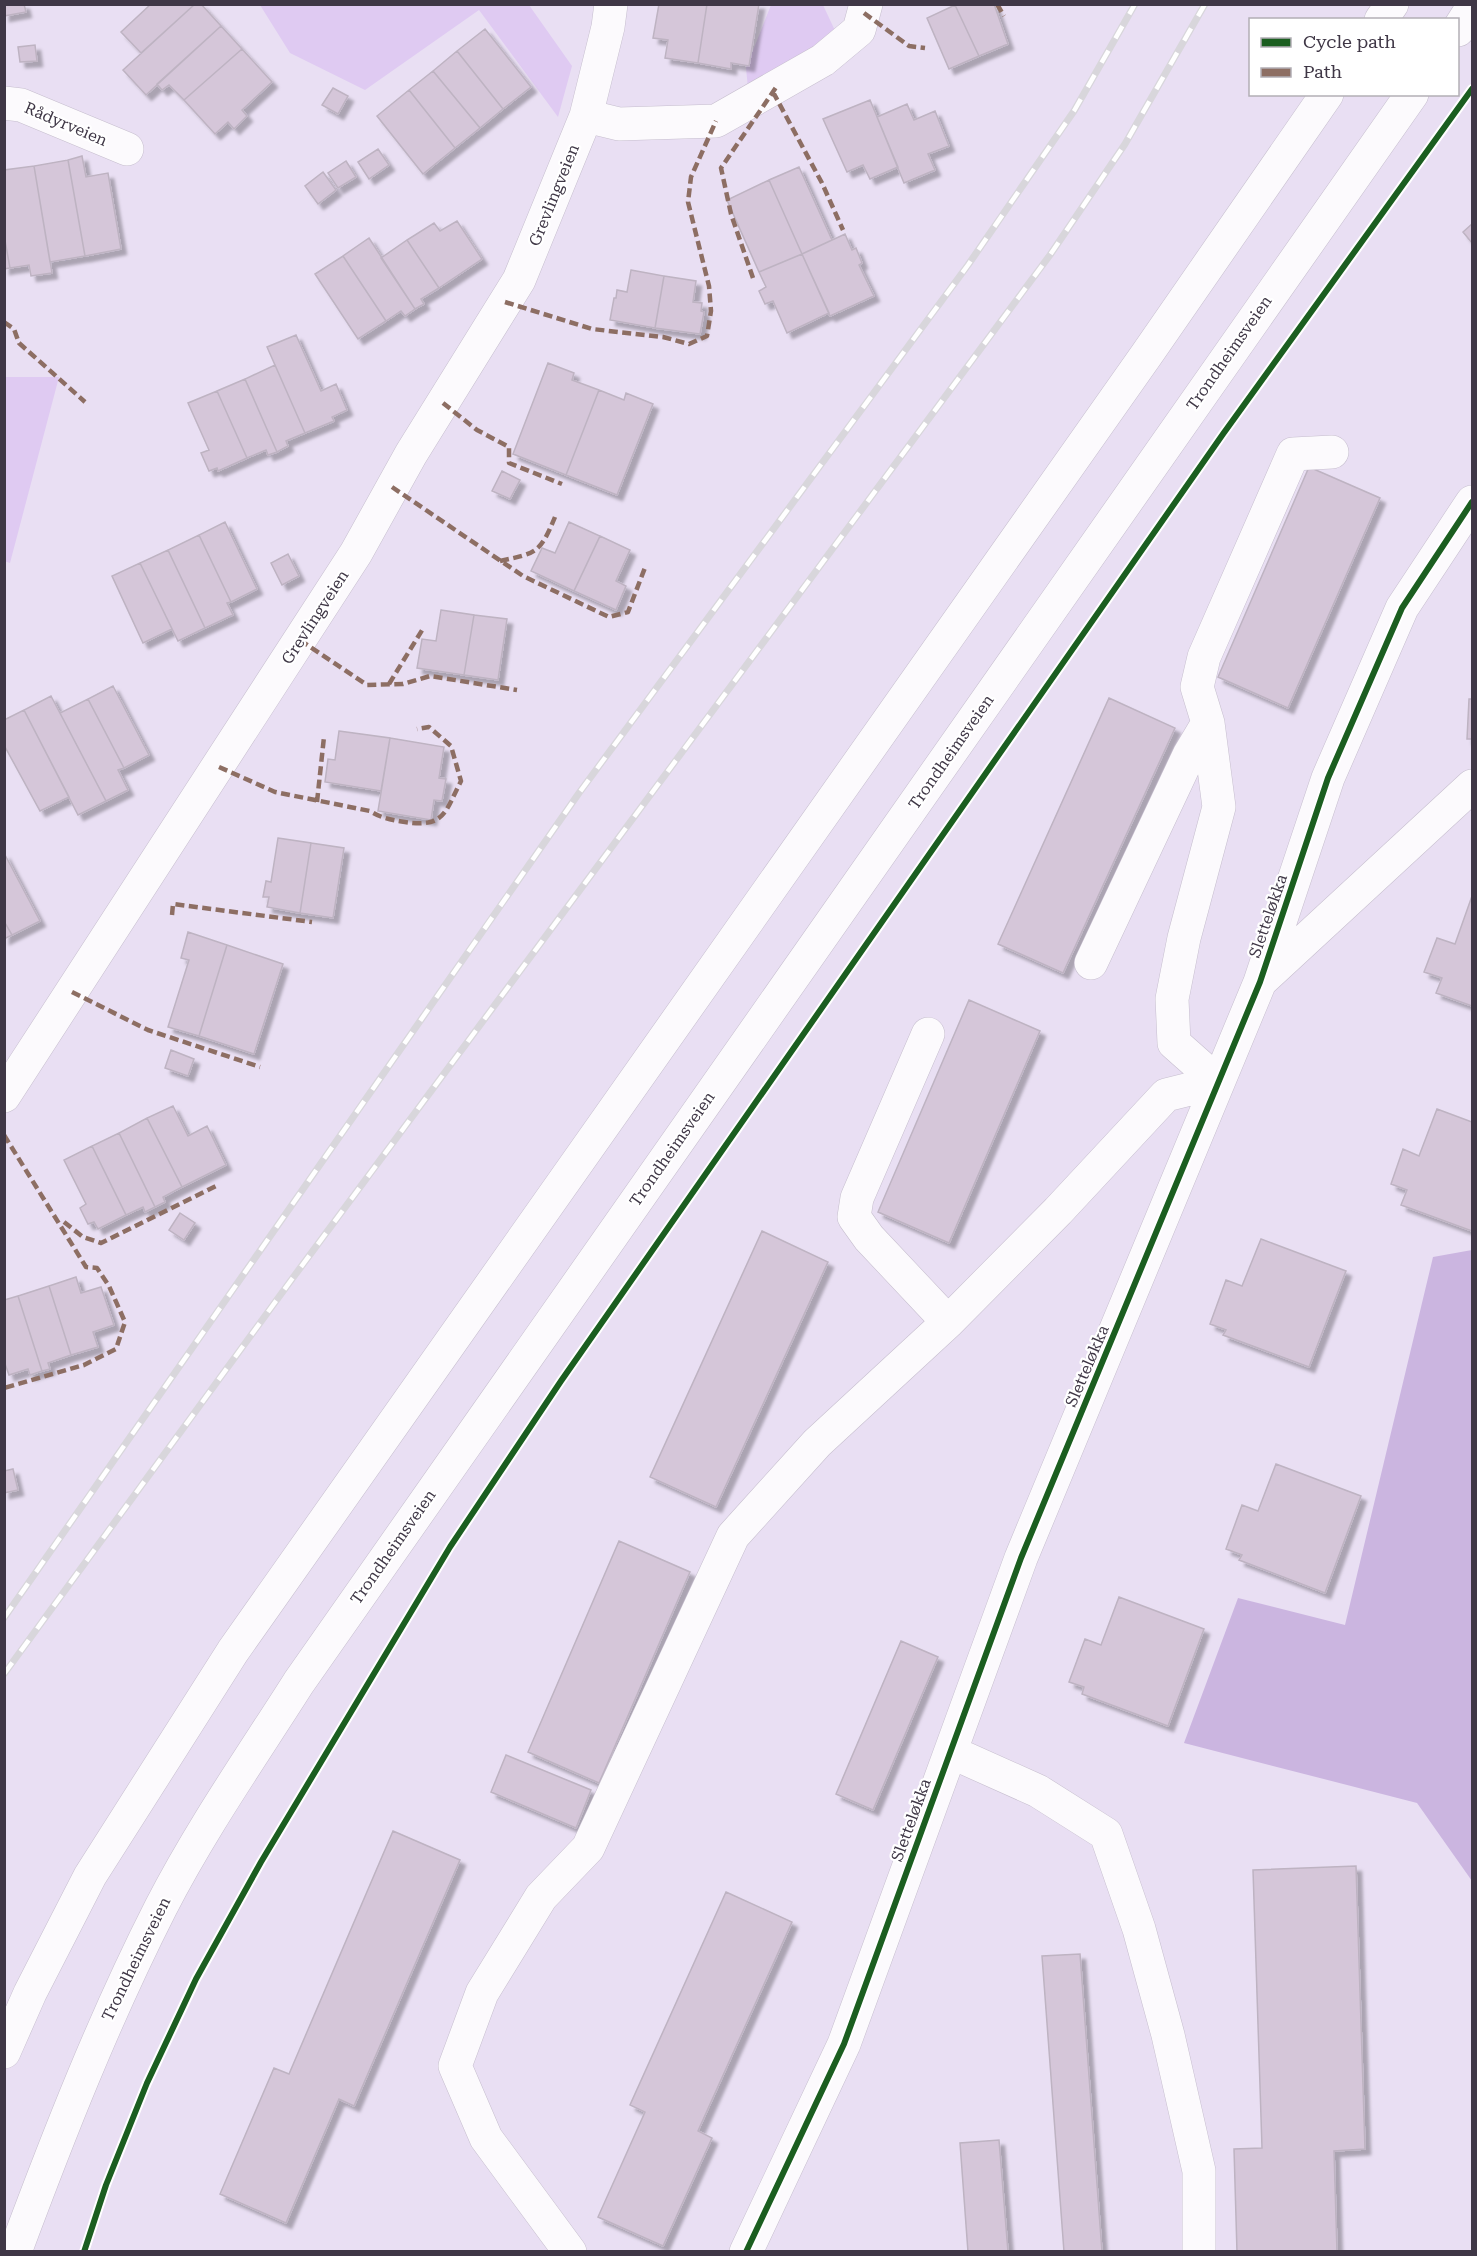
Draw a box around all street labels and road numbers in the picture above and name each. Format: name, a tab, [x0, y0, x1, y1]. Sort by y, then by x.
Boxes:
street label: Rådyrveien	[22, 98, 110, 150]
street label: Grevlingveien	[525, 141, 583, 249]
street label: Trondheimsveien	[1182, 292, 1276, 414]
street label: Grevlingveien	[278, 566, 352, 668]
street label: Trondheimsveien	[904, 691, 998, 813]
street label: Sletteløkka	[1245, 871, 1291, 960]
street label: Trondheimsveien	[625, 1088, 719, 1210]
street label: Sletteløkka	[1061, 1322, 1113, 1410]
street label: Trondheimsveien	[346, 1486, 440, 1608]
street label: Sletteløkka	[887, 1776, 935, 1864]
street label: Trondheimsveien	[98, 1894, 174, 2024]

